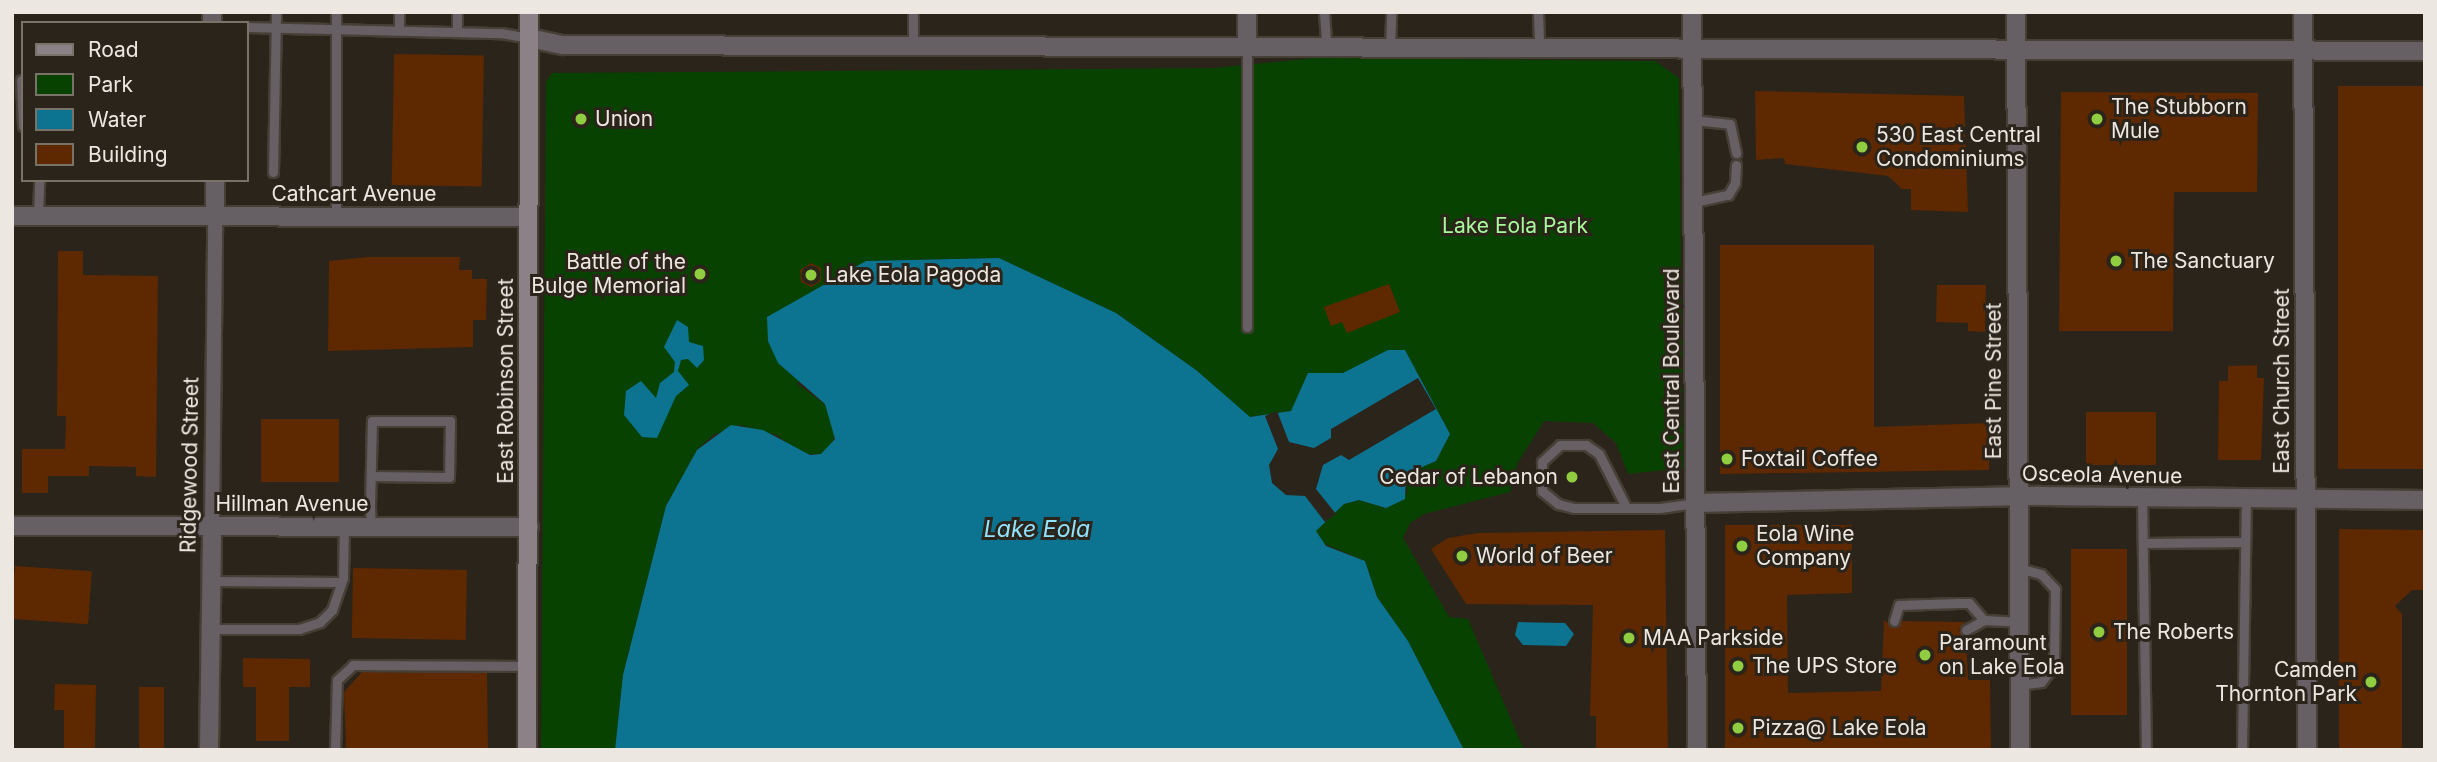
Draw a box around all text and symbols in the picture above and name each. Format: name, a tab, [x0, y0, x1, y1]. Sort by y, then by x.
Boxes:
legend	[21, 21, 248, 182]
text: Road	[88, 37, 139, 62]
text: Park	[88, 72, 133, 97]
place label: The Stubborn Mule	[2111, 94, 2247, 144]
place label: Union	[595, 106, 653, 132]
text: Water	[88, 107, 146, 132]
marker: Union	[573, 111, 589, 127]
marker: The Stubborn Mule	[2089, 111, 2105, 127]
place label: 530 East Central Condominiums	[1876, 122, 2041, 172]
marker: 530 East Central Condominiums	[1854, 139, 1870, 155]
text: Building	[88, 142, 168, 167]
street label: Cathcart Avenue	[271, 181, 437, 207]
park label: Lake Eola Park	[1442, 213, 1588, 239]
place label: The Sanctuary	[2130, 248, 2275, 274]
place label: Battle of the Bulge Memorial	[531, 249, 686, 299]
marker: The Sanctuary	[2108, 253, 2124, 269]
place label: Lake Eola Pagoda	[825, 262, 1001, 288]
marker: Battle of the Bulge Memorial	[692, 266, 708, 282]
marker: Lake Eola Pagoda	[803, 267, 819, 283]
street label: East Central Boulevard	[1659, 268, 1685, 494]
street label: East Robinson Street	[493, 278, 519, 484]
street label: East Church Street	[2269, 288, 2295, 474]
street label: East Pine Street	[1981, 303, 2007, 459]
street label: Ridgewood Street	[176, 377, 204, 553]
place label: Foxtail Coffee	[1741, 446, 1878, 472]
marker: Foxtail Coffee	[1719, 451, 1735, 467]
street label: Osceola Avenue	[2022, 461, 2182, 489]
place label: Cedar of Lebanon	[1379, 464, 1558, 490]
marker: Cedar of Lebanon	[1564, 469, 1580, 485]
street label: Hillman Avenue	[215, 491, 369, 517]
water label: Lake Eola	[984, 515, 1090, 543]
place label: Eola Wine Company	[1756, 521, 1854, 571]
marker: Eola Wine Company	[1734, 538, 1750, 554]
place label: World of Beer	[1476, 543, 1613, 569]
marker: World of Beer	[1454, 548, 1470, 564]
place label: The Roberts	[2113, 619, 2234, 645]
marker: The Roberts	[2091, 624, 2107, 640]
place label: MAA Parkside	[1643, 625, 1783, 651]
marker: MAA Parkside	[1621, 630, 1637, 646]
place label: Paramount on Lake Eola	[1939, 630, 2065, 680]
marker: Paramount on Lake Eola	[1917, 647, 1933, 663]
place label: The UPS Store	[1752, 653, 1897, 679]
place label: Camden Thornton Park	[2215, 657, 2357, 707]
marker: The UPS Store	[1730, 658, 1746, 674]
marker: Camden Thornton Park	[2363, 674, 2379, 690]
place label: Pizza@ Lake Eola	[1752, 715, 1927, 741]
marker: Pizza@ Lake Eola	[1730, 720, 1746, 736]

